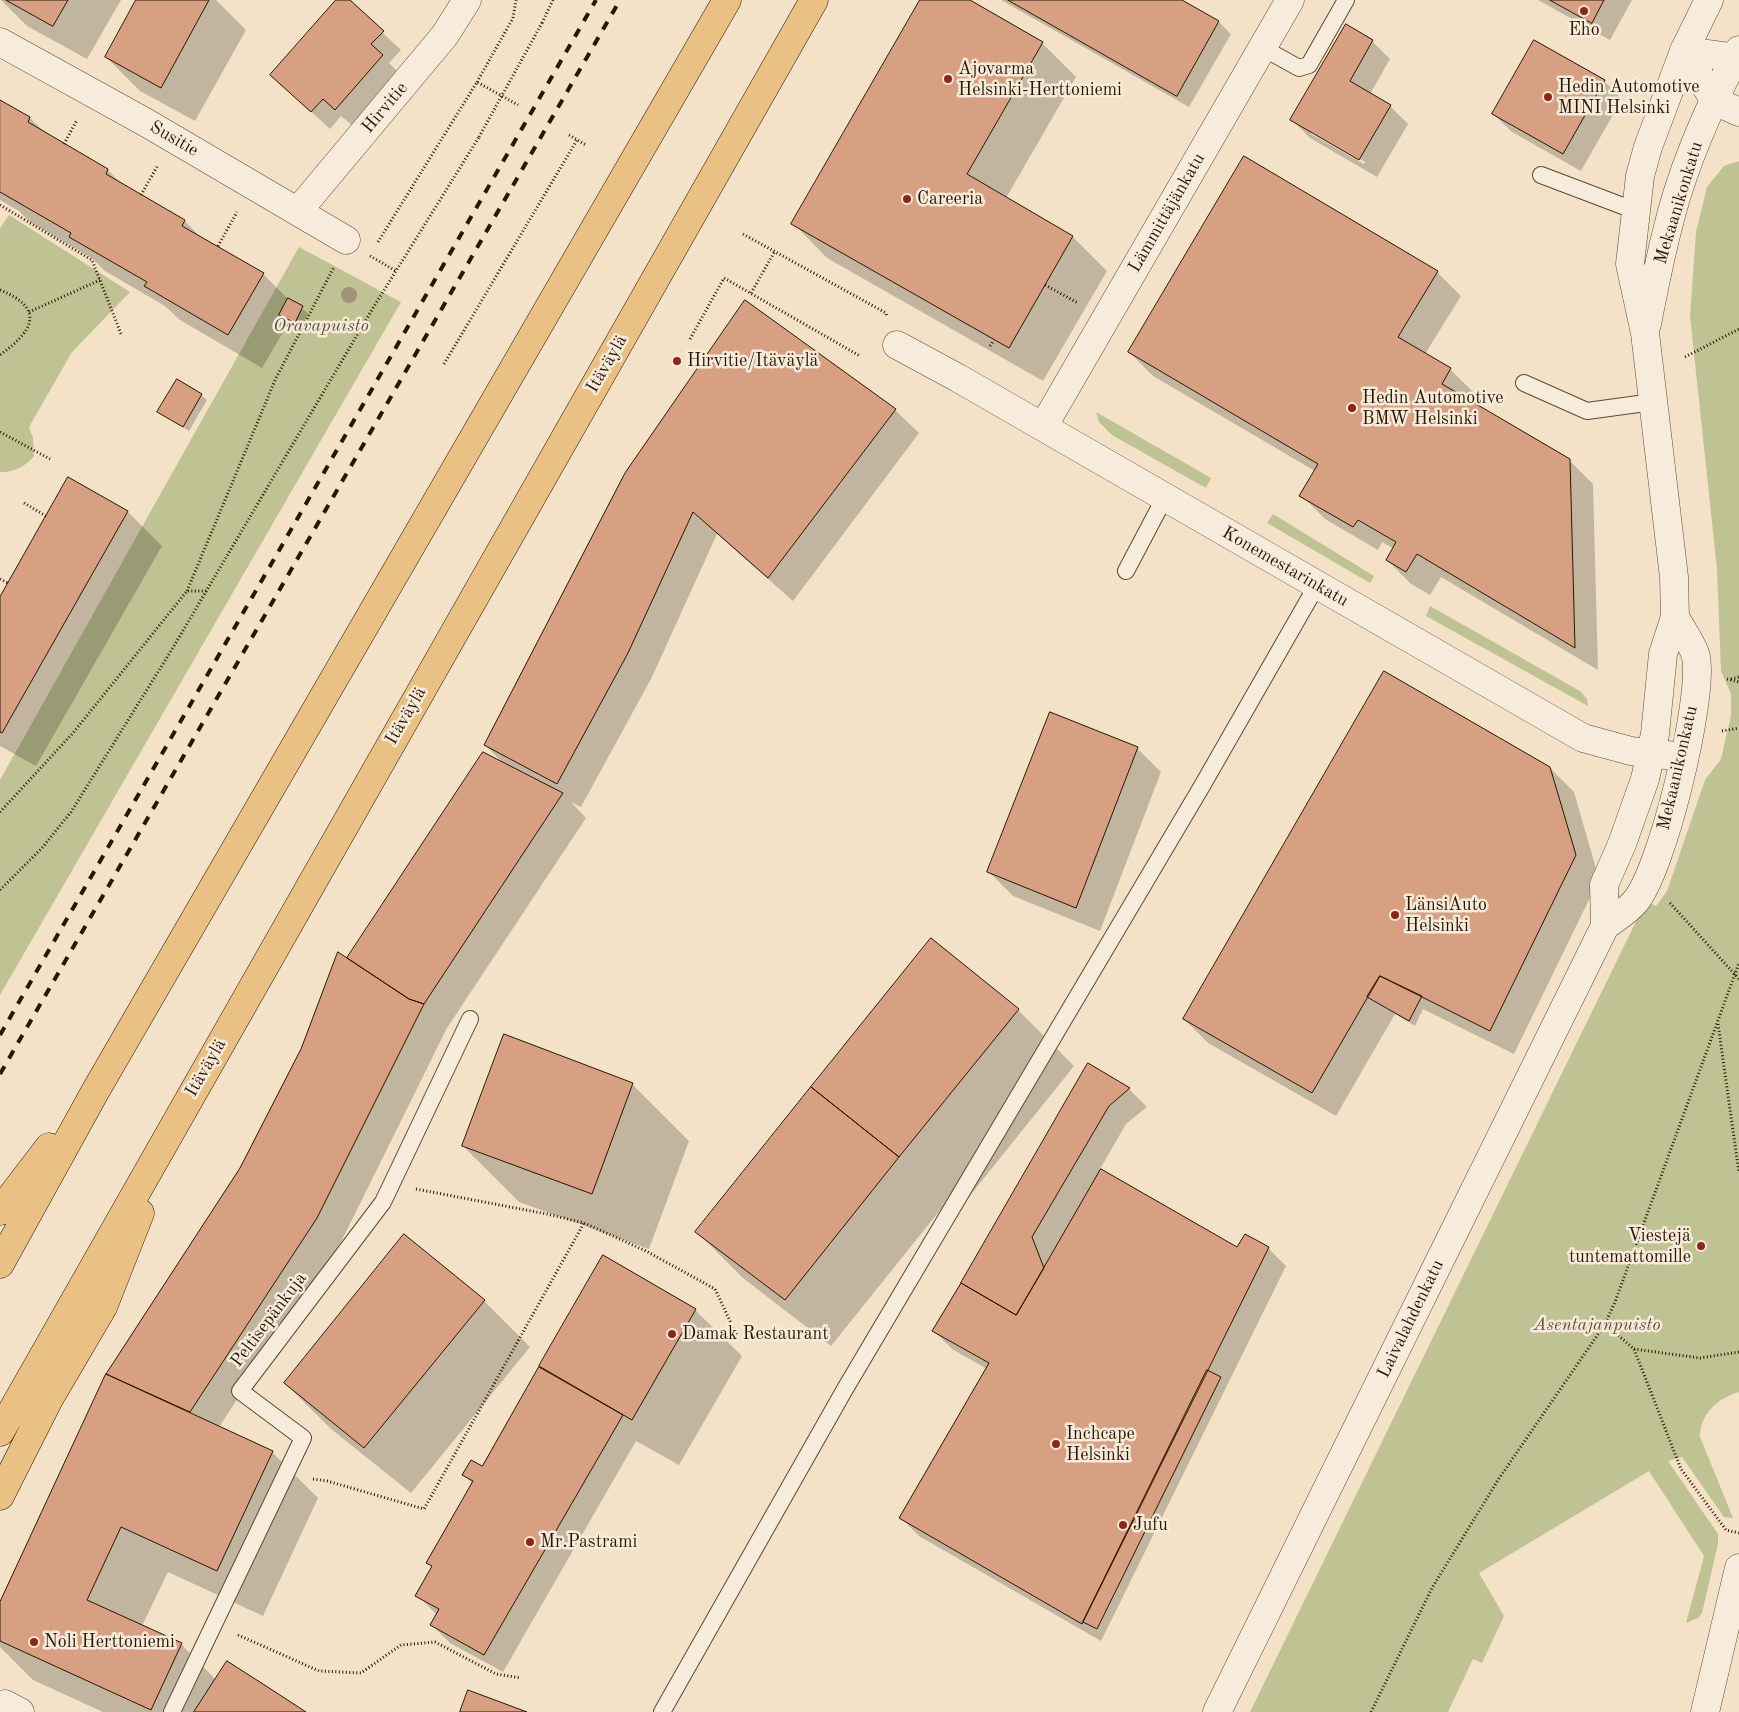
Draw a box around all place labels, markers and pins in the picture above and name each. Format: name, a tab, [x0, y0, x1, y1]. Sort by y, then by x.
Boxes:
marker: Eho	[1578, 5, 1590, 17]
place label: Eho	[1568, 19, 1600, 41]
place label: Ajovarma Helsinki-Herttoniemi	[958, 58, 1122, 100]
marker: Ajovarma Helsinki-Herttoniemi	[942, 73, 954, 85]
place label: Hedin Automotive MINI Helsinki	[1558, 76, 1699, 118]
marker: Hedin Automotive MINI Helsinki	[1542, 91, 1554, 103]
place label: Careeria	[917, 188, 983, 210]
marker: Careeria	[901, 193, 913, 205]
place label: Hirvitie/Itäväylä	[687, 350, 819, 372]
marker: Hirvitie/Itäväylä	[671, 355, 683, 367]
place label: Hedin Automotive BMW Helsinki	[1362, 387, 1503, 429]
marker: Hedin Automotive BMW Helsinki	[1346, 402, 1358, 414]
place label: LänsiAuto Helsinki	[1405, 894, 1487, 936]
marker: LänsiAuto Helsinki	[1389, 909, 1401, 921]
place label: Viestejä tuntemattomille	[1569, 1225, 1691, 1268]
marker: Viestejä tuntemattomille	[1695, 1240, 1707, 1252]
place label: Damak Restaurant	[682, 1323, 829, 1345]
marker: Damak Restaurant	[666, 1328, 678, 1340]
place label: Inchcape Helsinki	[1066, 1423, 1135, 1466]
marker: Inchcape Helsinki	[1050, 1438, 1062, 1450]
place label: Jufu	[1133, 1514, 1168, 1536]
marker: Jufu	[1117, 1519, 1129, 1531]
place label: Mr.Pastrami	[540, 1531, 637, 1553]
marker: Mr.Pastrami	[524, 1536, 536, 1548]
place label: Noli Herttoniemi	[44, 1631, 175, 1653]
marker: Noli Herttoniemi	[28, 1636, 40, 1648]

